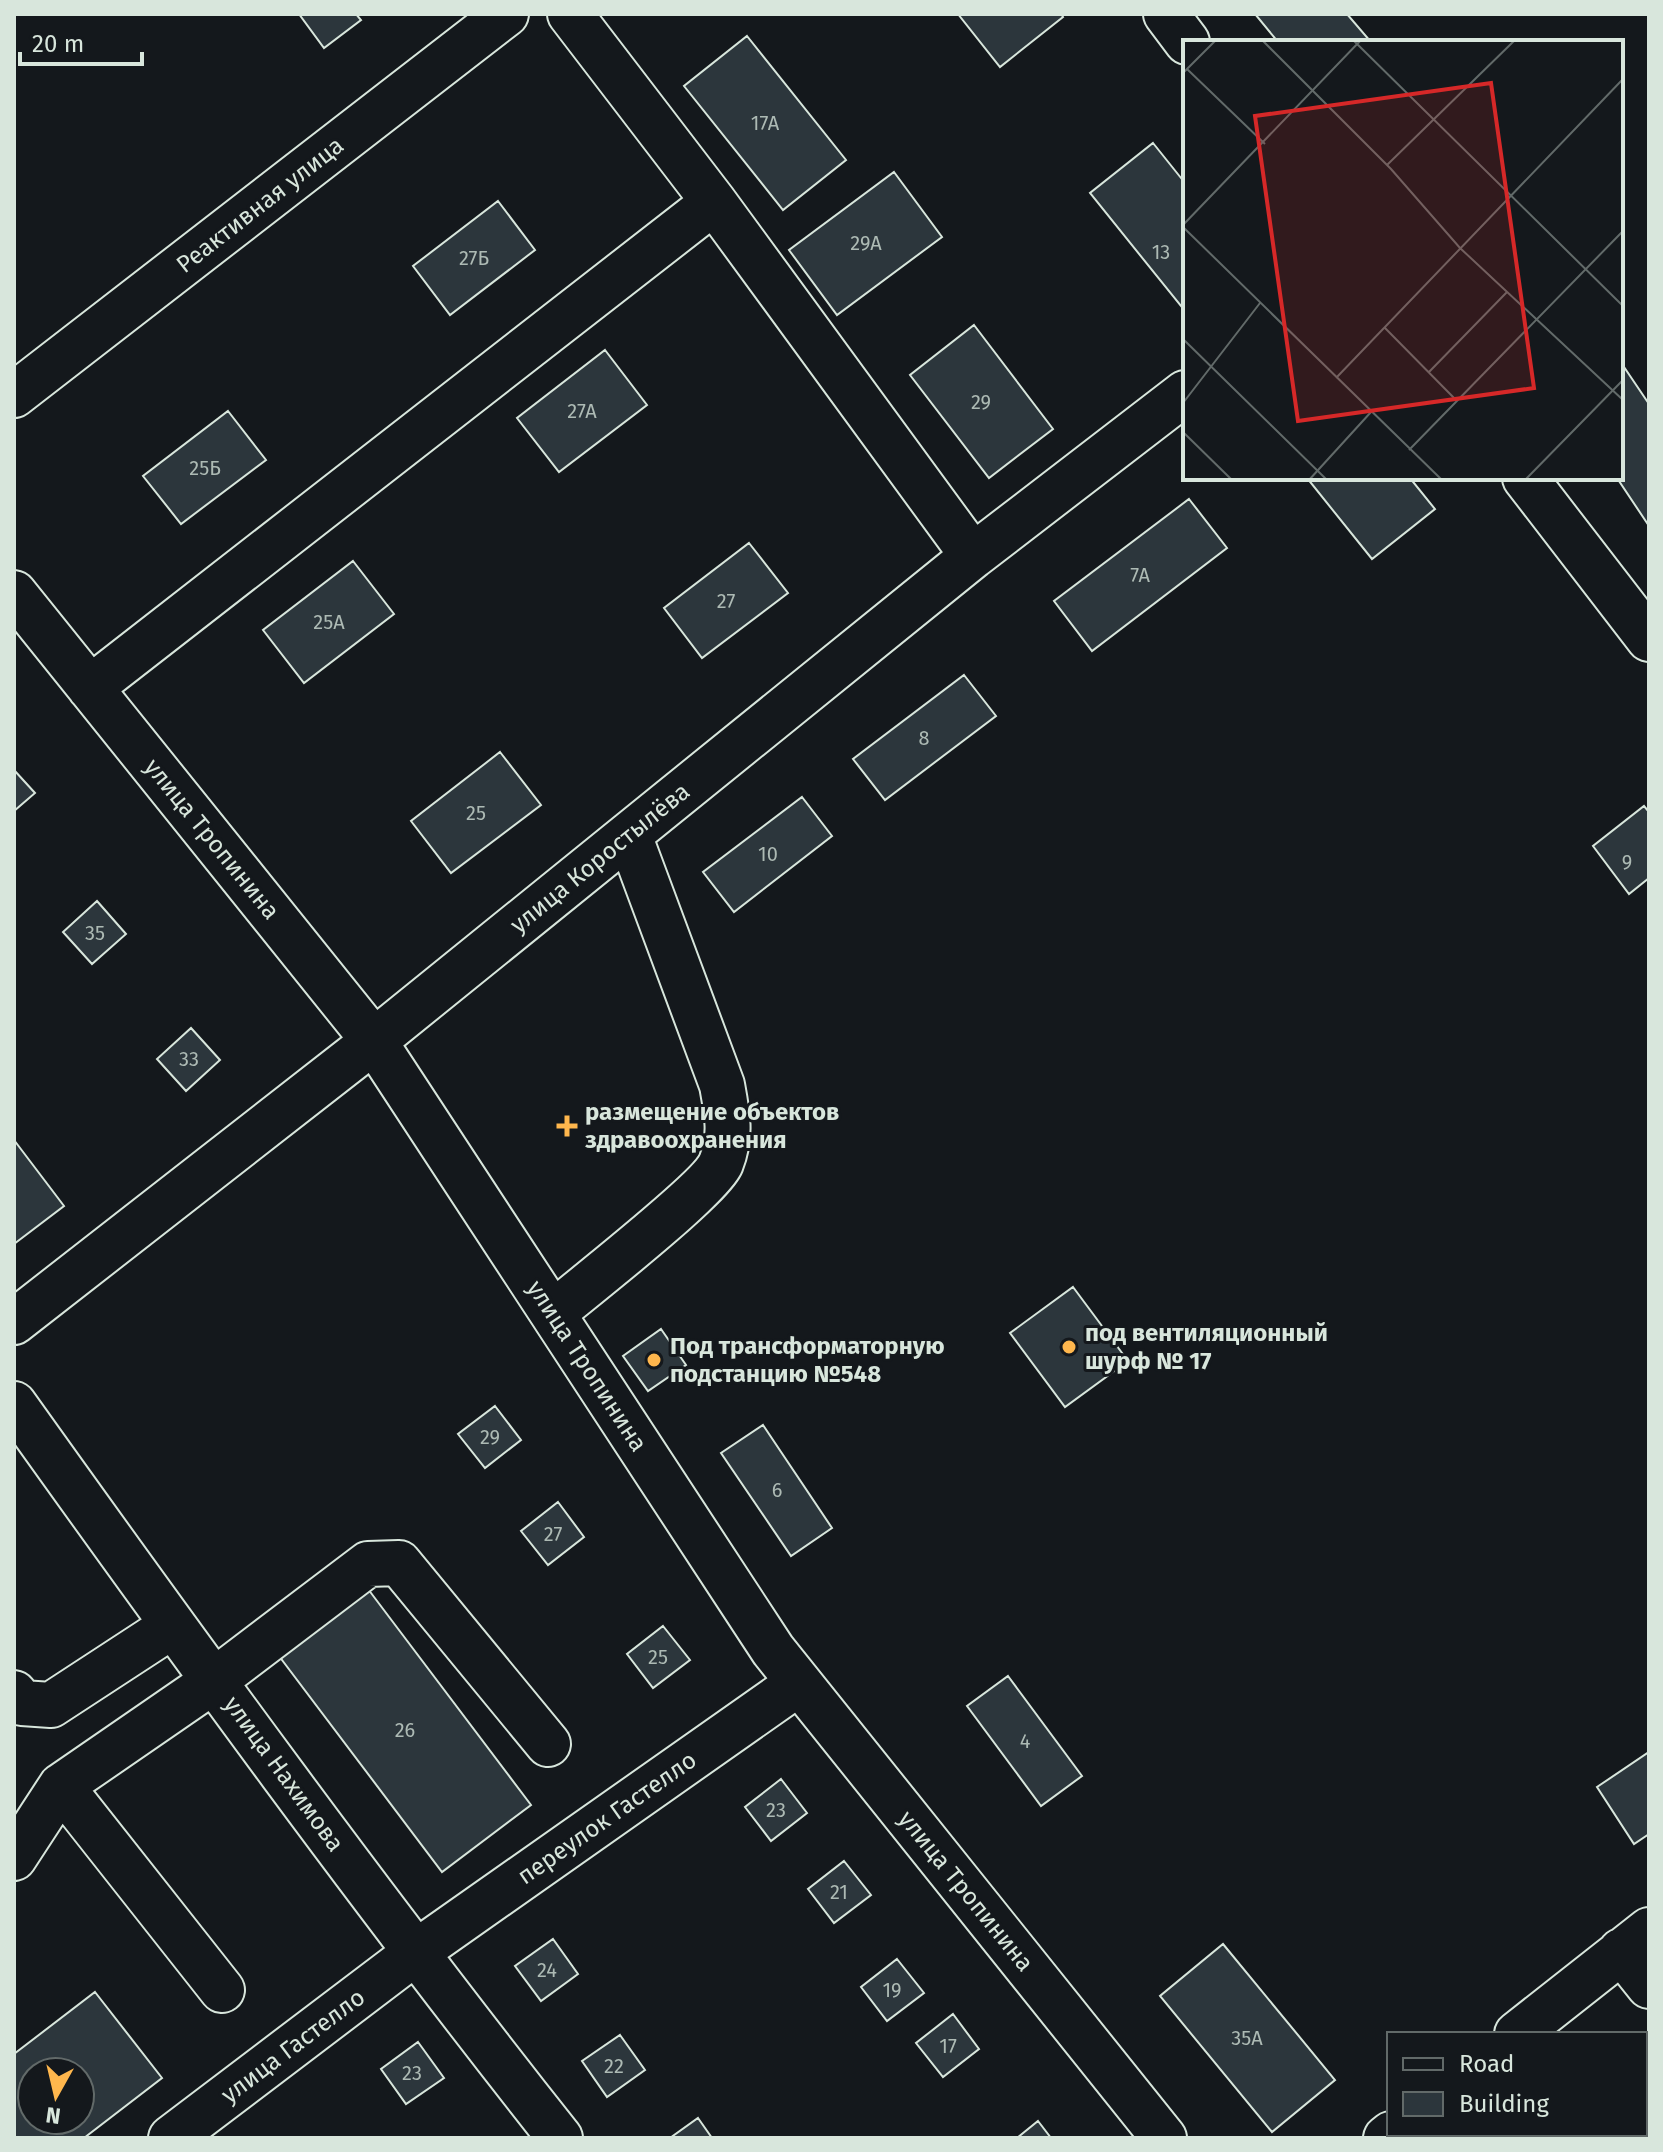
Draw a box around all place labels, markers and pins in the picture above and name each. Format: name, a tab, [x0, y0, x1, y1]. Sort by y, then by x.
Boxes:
place label: размещение объектов здравоохранения	[585, 1098, 839, 1154]
marker: размещение объектов здравоохранения	[556, 1115, 578, 1137]
place label: под вентиляционный шурф № 17	[1085, 1319, 1328, 1375]
place label: Под трансформаторную подстанцию №548	[670, 1332, 945, 1388]
marker: под вентиляционный шурф № 17	[1060, 1338, 1078, 1356]
marker: Под трансформаторную подстанцию №548	[645, 1351, 663, 1369]

